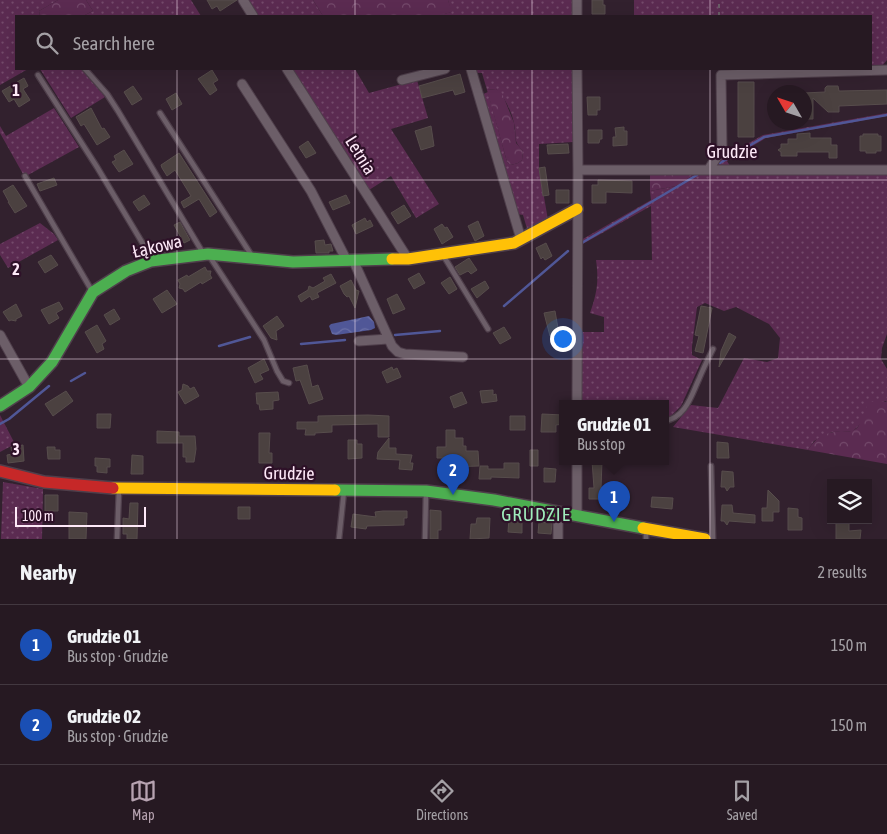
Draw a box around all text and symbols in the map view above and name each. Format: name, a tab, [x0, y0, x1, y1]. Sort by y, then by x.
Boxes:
search box	[15, 15, 872, 70]
icon: search	[33, 29, 61, 57]
text: Search here	[73, 32, 155, 54]
text: 1	[12, 81, 20, 99]
north arrow	[767, 85, 812, 130]
street label: Letnia	[341, 132, 381, 178]
street label: Grudzie	[707, 141, 757, 162]
street label: Łąkowa	[130, 230, 184, 262]
text: 2	[12, 260, 20, 278]
your location	[550, 326, 576, 352]
popup	[559, 400, 669, 465]
text: Grudzie 01	[577, 413, 651, 435]
text: Bus stop	[577, 435, 625, 453]
text: 3	[12, 440, 20, 458]
pin: 2	[437, 454, 469, 495]
street label: Grudzie	[263, 462, 315, 484]
map controls	[827, 479, 872, 524]
button: layers	[827, 479, 872, 524]
pin: 1	[598, 481, 630, 522]
district label: GRUDZIE	[501, 503, 571, 525]
scale bar	[15, 504, 146, 527]
text: 100 m	[22, 508, 54, 524]
text: Nearby	[20, 560, 76, 584]
text: 2 results	[817, 563, 867, 581]
text: Grudzie 01	[67, 625, 141, 647]
text: 1	[32, 636, 40, 654]
text: 150 m	[831, 636, 867, 654]
text: Bus stop · Grudzie	[67, 647, 168, 665]
text: Grudzie 02	[67, 705, 141, 727]
text: 2	[32, 716, 40, 734]
text: 150 m	[831, 716, 867, 734]
text: Bus stop · Grudzie	[67, 727, 168, 745]
tab: Map	[129, 777, 157, 823]
tab: Directions	[416, 777, 468, 823]
tab: Saved	[727, 777, 758, 823]

